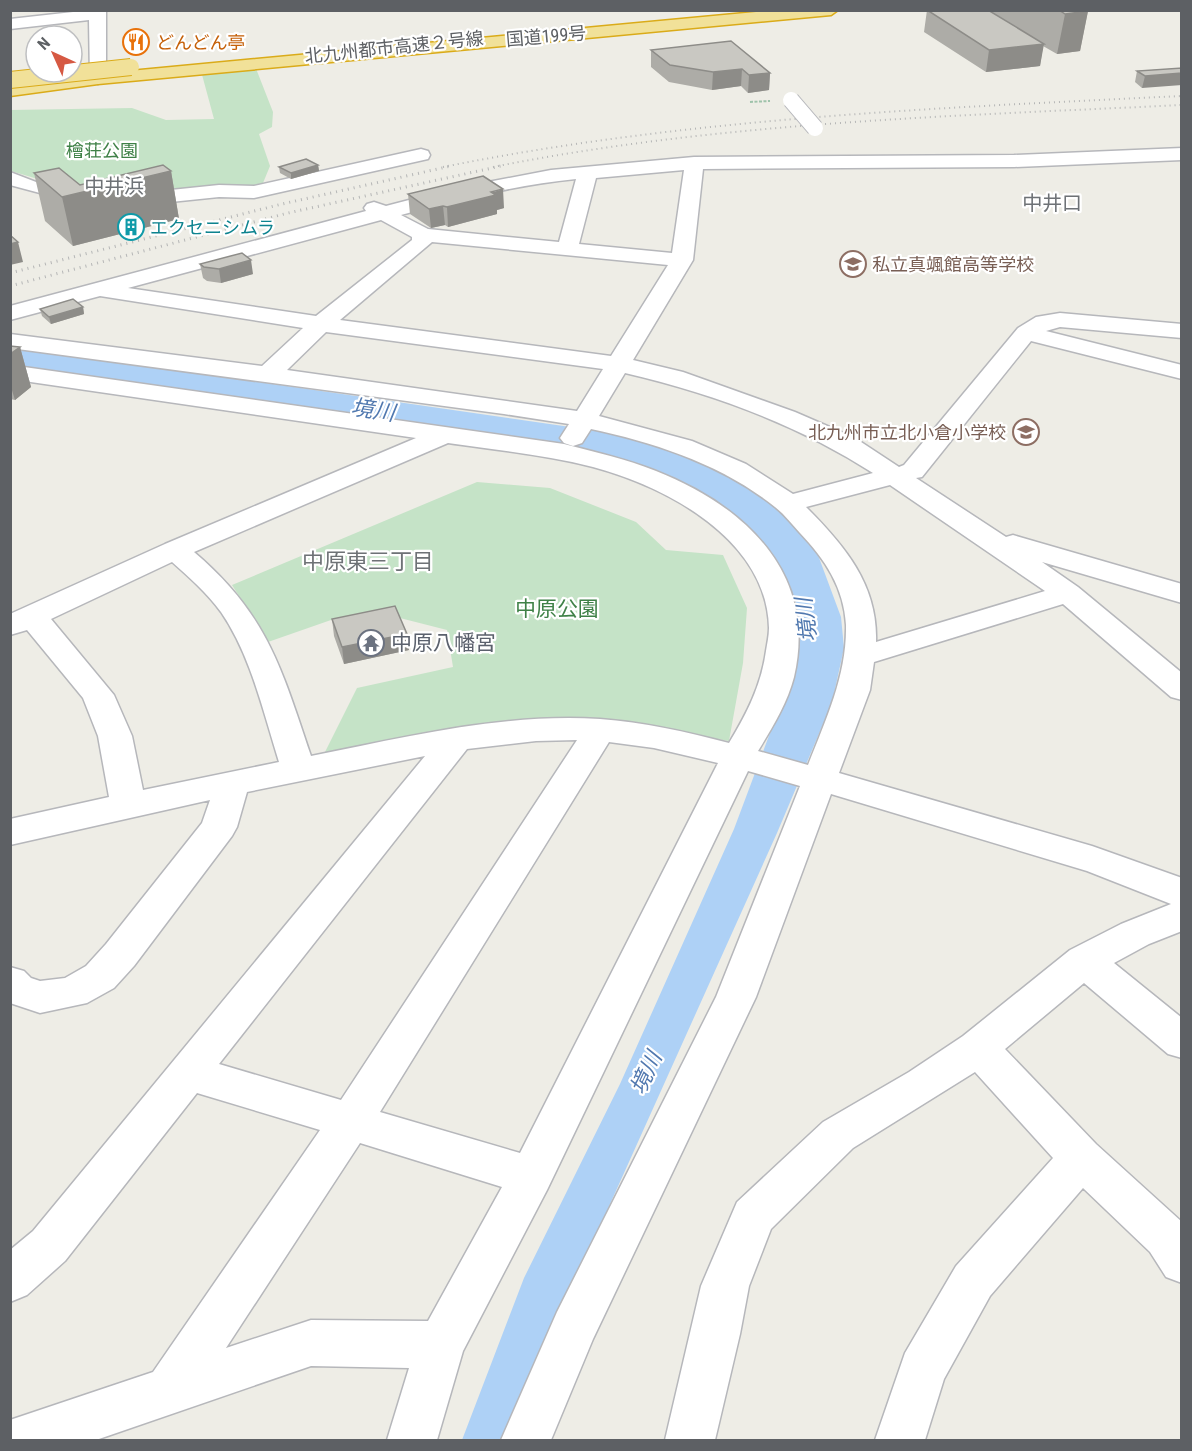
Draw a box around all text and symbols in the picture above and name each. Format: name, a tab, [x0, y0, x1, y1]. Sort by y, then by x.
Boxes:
street label: 国道199号	[505, 22, 587, 50]
north arrow	[24, 24, 84, 84]
restaurant icon: どんどん亭	[121, 27, 151, 57]
street label: 北九州都市高速２号線	[303, 27, 485, 67]
place label: どんどん亭	[156, 32, 245, 53]
text: N	[34, 34, 54, 54]
park label: 檜荘公園	[66, 140, 138, 161]
district label: 中井浜	[84, 174, 144, 198]
district label: 中井口	[1022, 191, 1082, 215]
building icon: エクセニシムラ	[116, 212, 146, 242]
place label: エクセニシムラ	[150, 217, 275, 238]
school or university icon: 私立真颯館高等学校	[838, 249, 868, 279]
place label: 私立真颯館高等学校	[872, 254, 1034, 275]
water label: 境川	[349, 395, 398, 426]
school or university icon: 北九州市立北小倉小学校	[1011, 417, 1041, 447]
place label: 北九州市立北小倉小学校	[808, 422, 1006, 443]
district label: 中原東三丁目	[302, 549, 434, 574]
water label: 境川	[791, 595, 821, 643]
park label: 中原公園	[515, 597, 599, 621]
temple icon: 中原八幡宮	[356, 628, 386, 658]
place label: 中原八幡宮	[391, 631, 496, 655]
water label: 境川	[625, 1046, 667, 1098]

